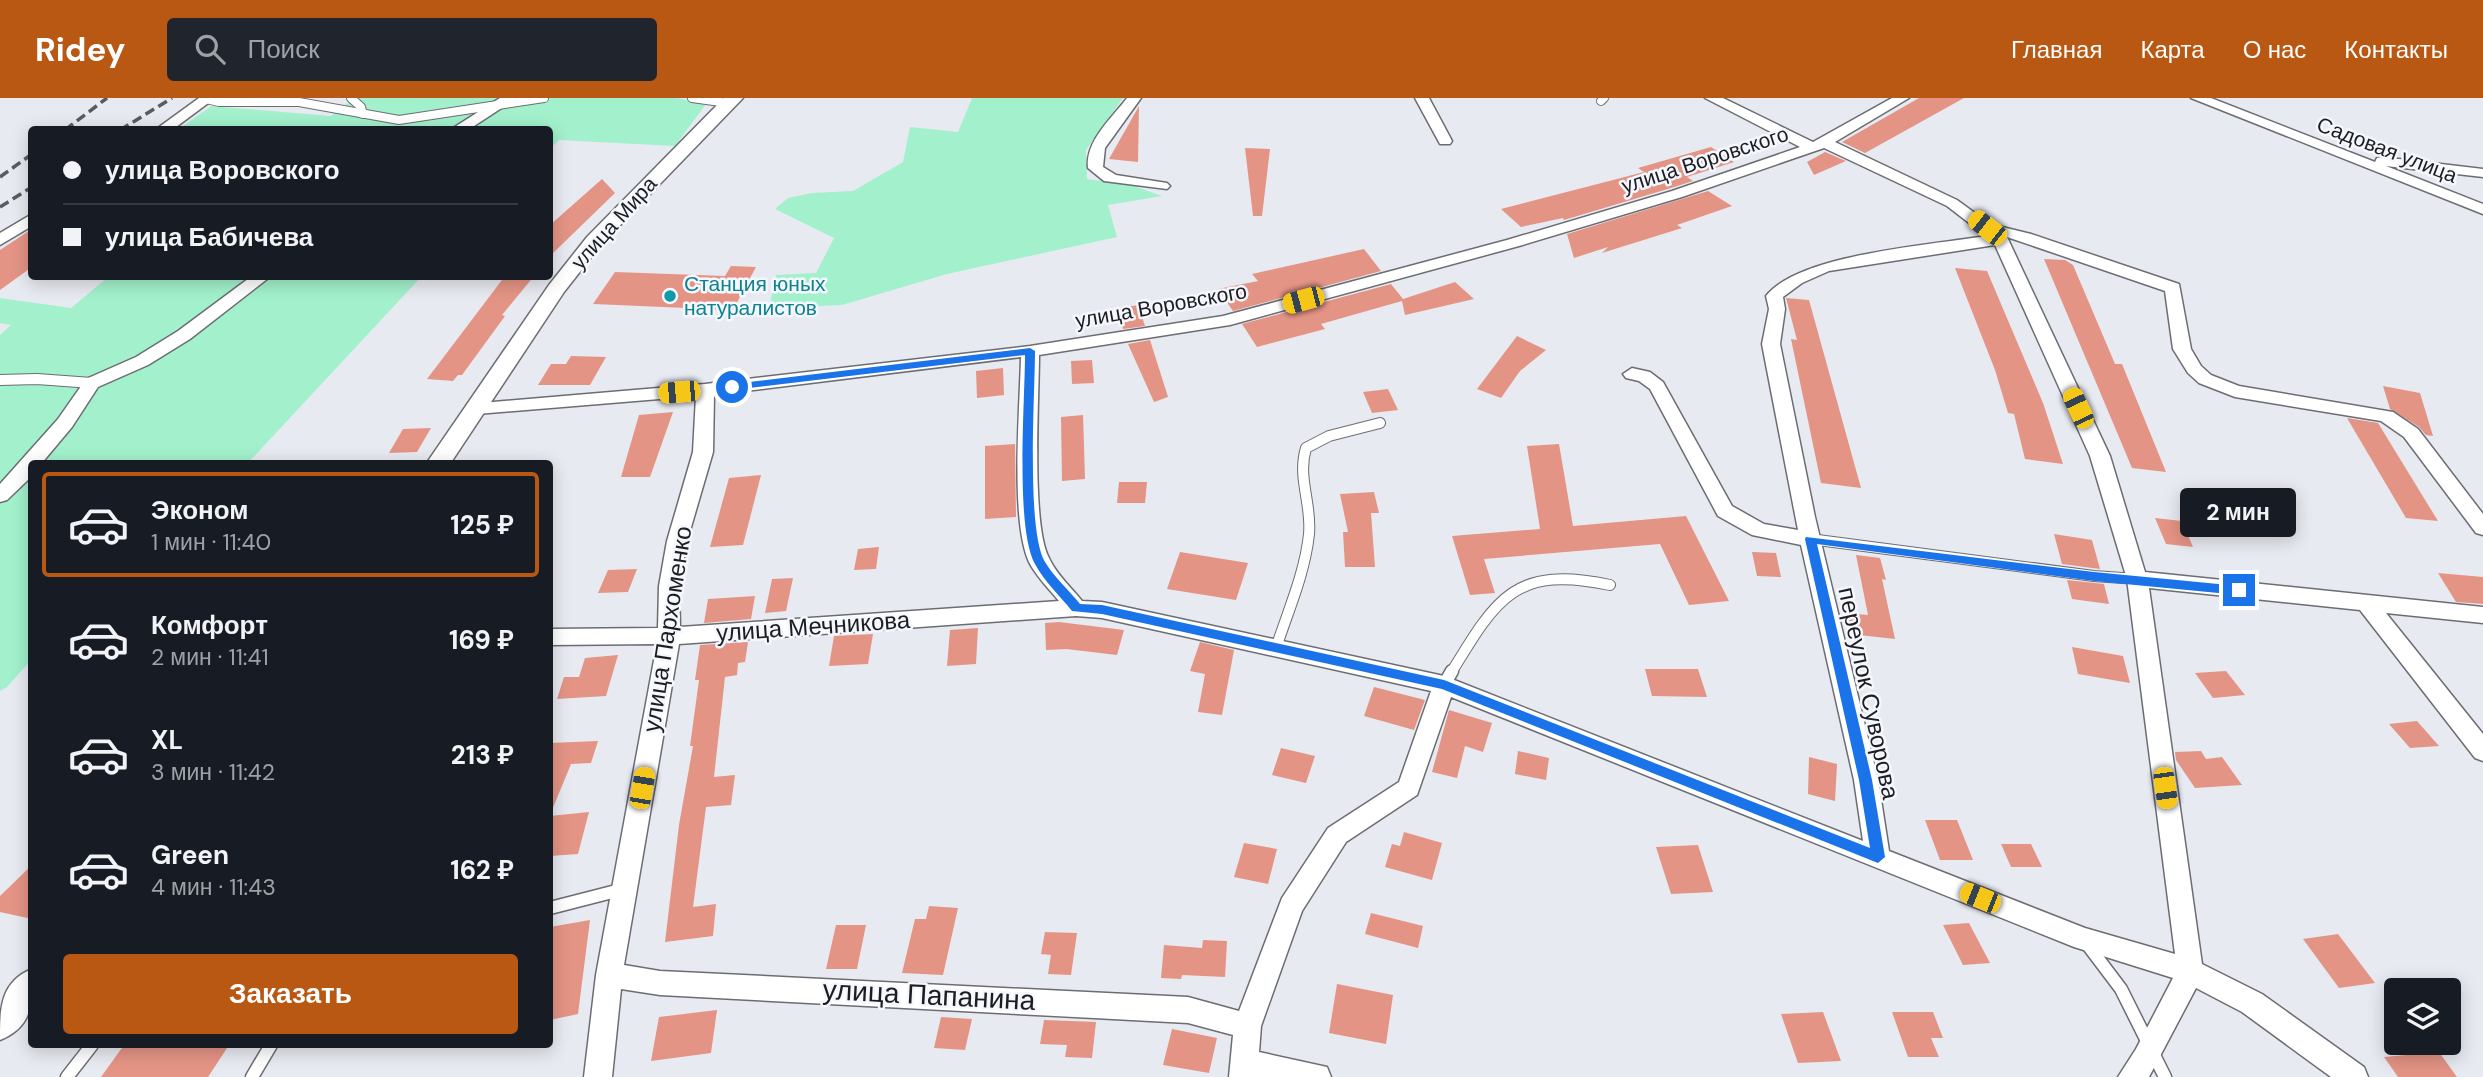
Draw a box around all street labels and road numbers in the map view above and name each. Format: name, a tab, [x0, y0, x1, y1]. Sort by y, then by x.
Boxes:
street label: Садовая улица	[2313, 110, 2462, 190]
street label: улица Воровского	[1618, 120, 1792, 200]
street label: улица Мира	[565, 170, 663, 275]
street label: улица Воровского	[1073, 277, 1249, 335]
street label: улица Пархоменко	[635, 524, 699, 734]
street label: переулок Суворова	[1831, 584, 1907, 803]
street label: улица Мечникова	[715, 604, 912, 648]
street label: улица Папанина	[822, 971, 1037, 1019]

